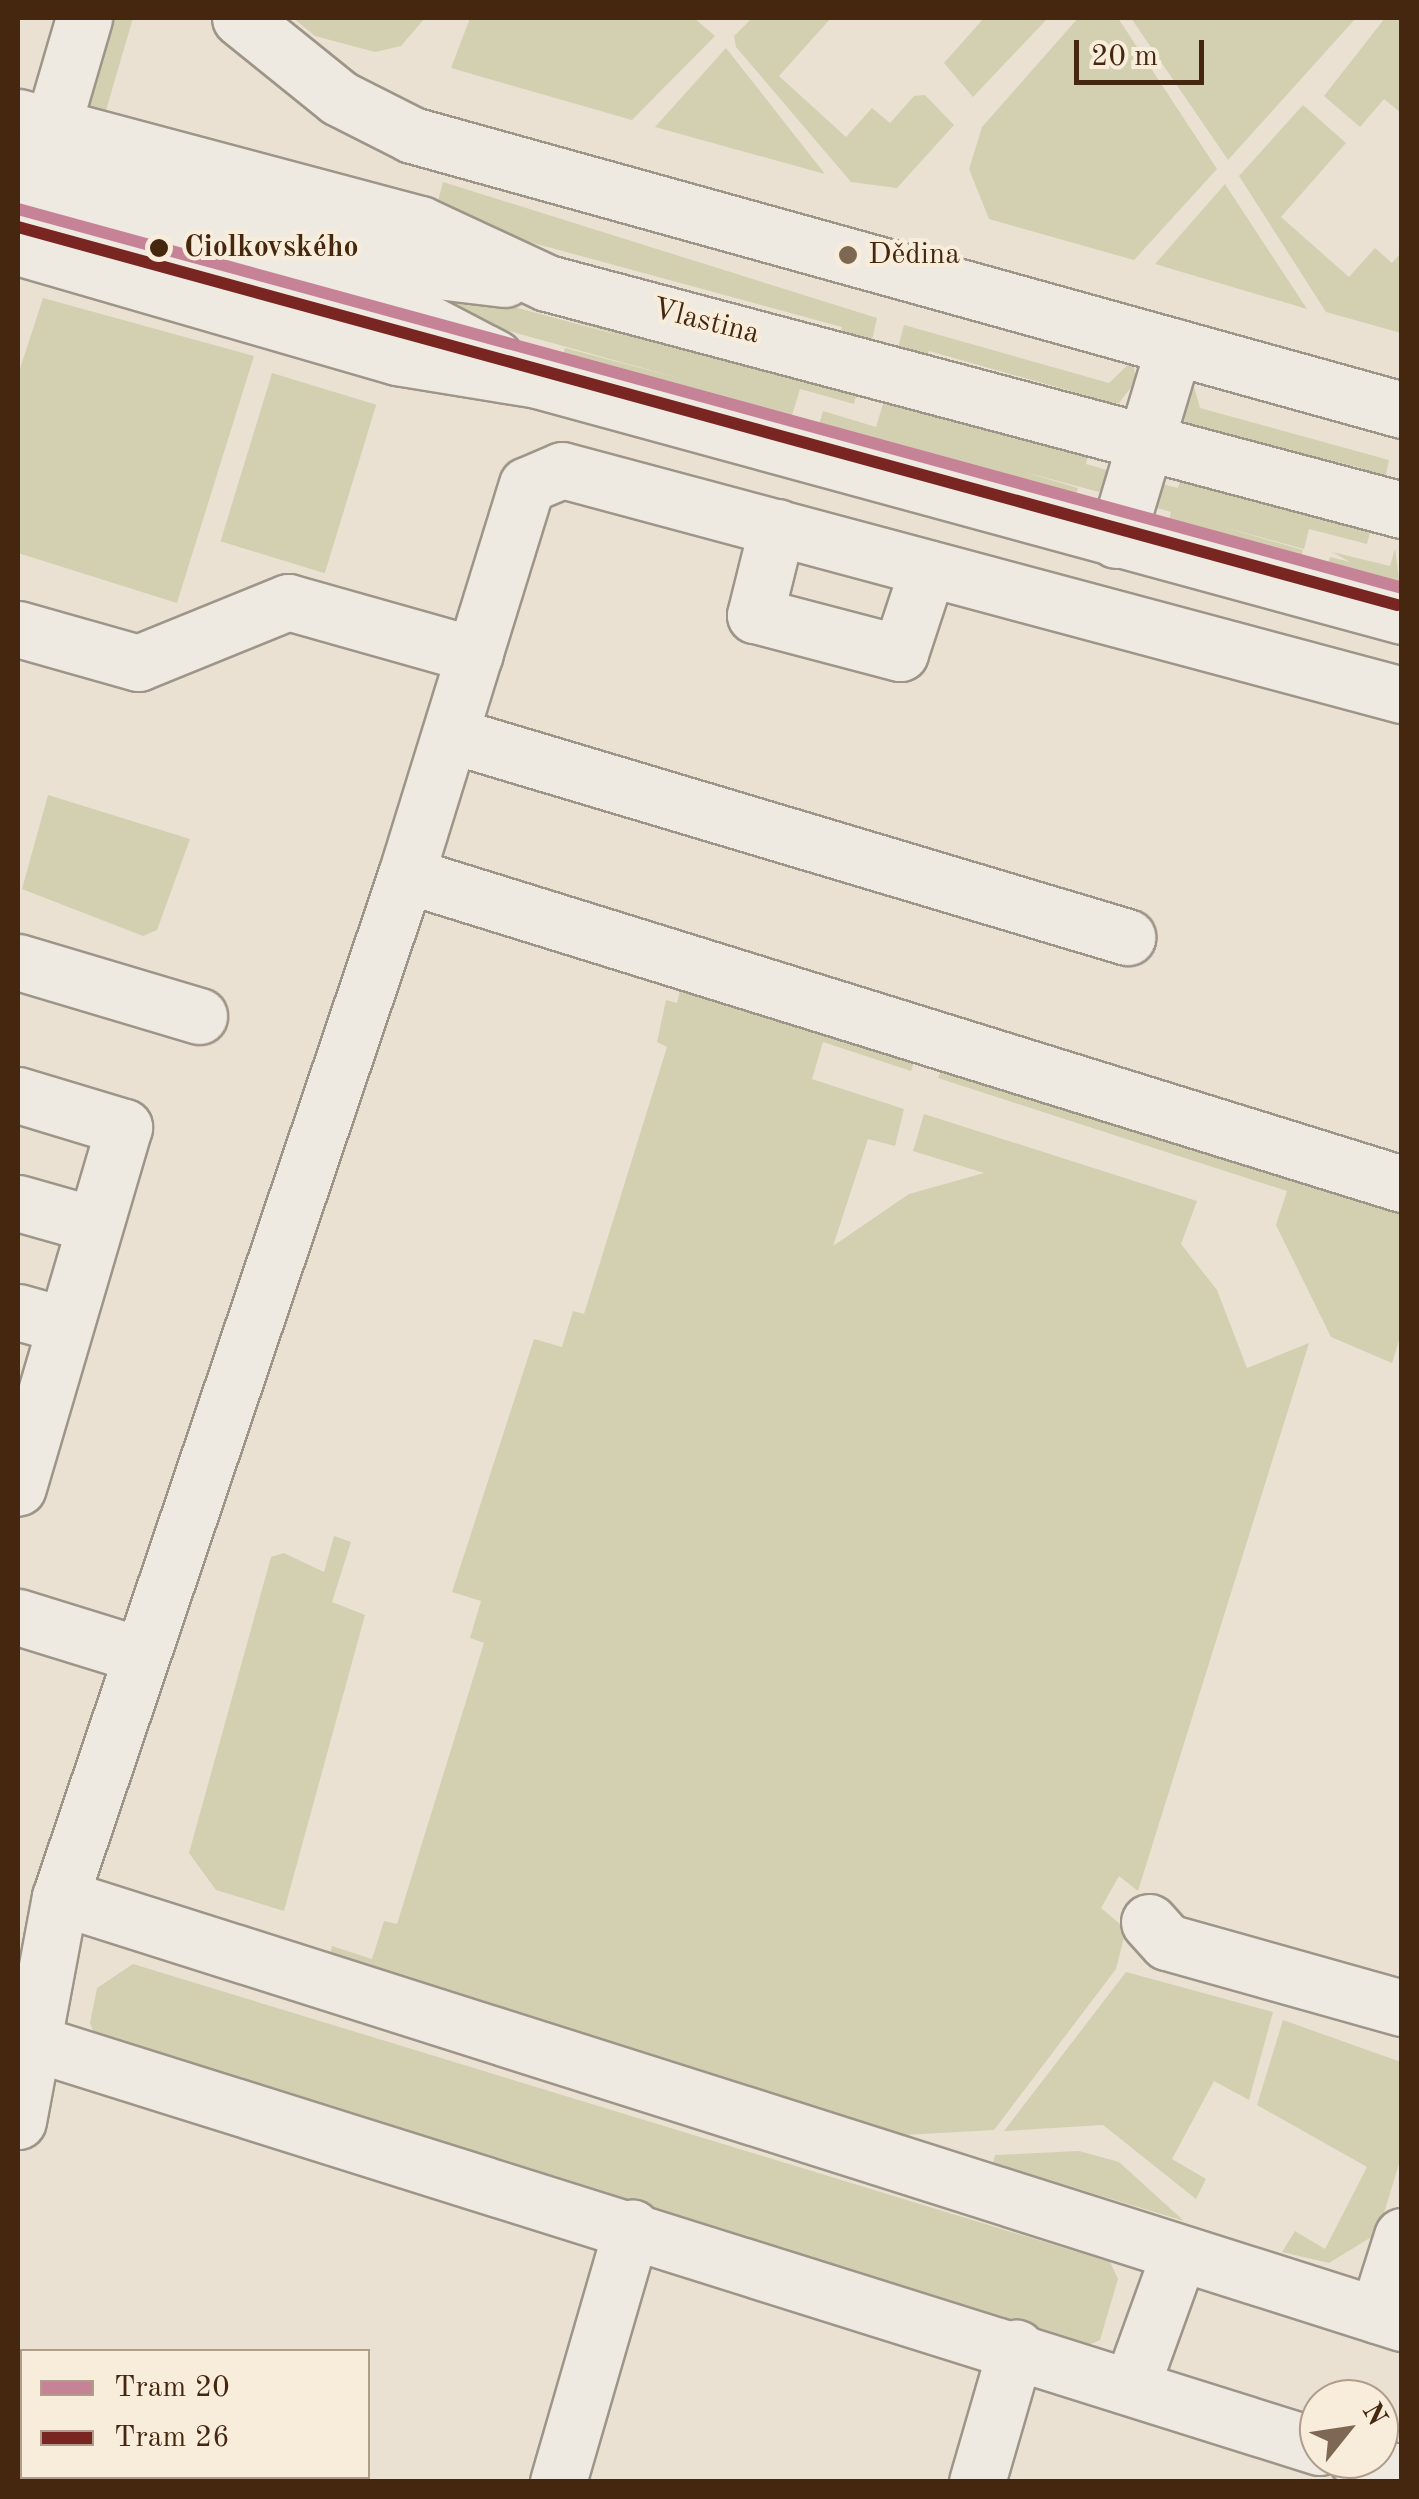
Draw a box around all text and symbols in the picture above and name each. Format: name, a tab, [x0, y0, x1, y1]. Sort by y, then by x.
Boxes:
scale bar	[1079, 20, 1209, 82]
text: 20 m	[1091, 42, 1158, 72]
place label: Ciolkovského	[184, 230, 359, 266]
marker: Ciolkovského	[143, 232, 175, 264]
place label: Dědina	[868, 237, 960, 273]
marker: Dědina	[837, 244, 859, 266]
street label: Vlastina	[649, 291, 763, 353]
legend	[20, 2349, 370, 2479]
text: Tram 20	[114, 2373, 230, 2403]
north arrow	[1299, 2379, 1399, 2479]
text: N	[1356, 2399, 1391, 2431]
text: Tram 26	[114, 2423, 230, 2453]

